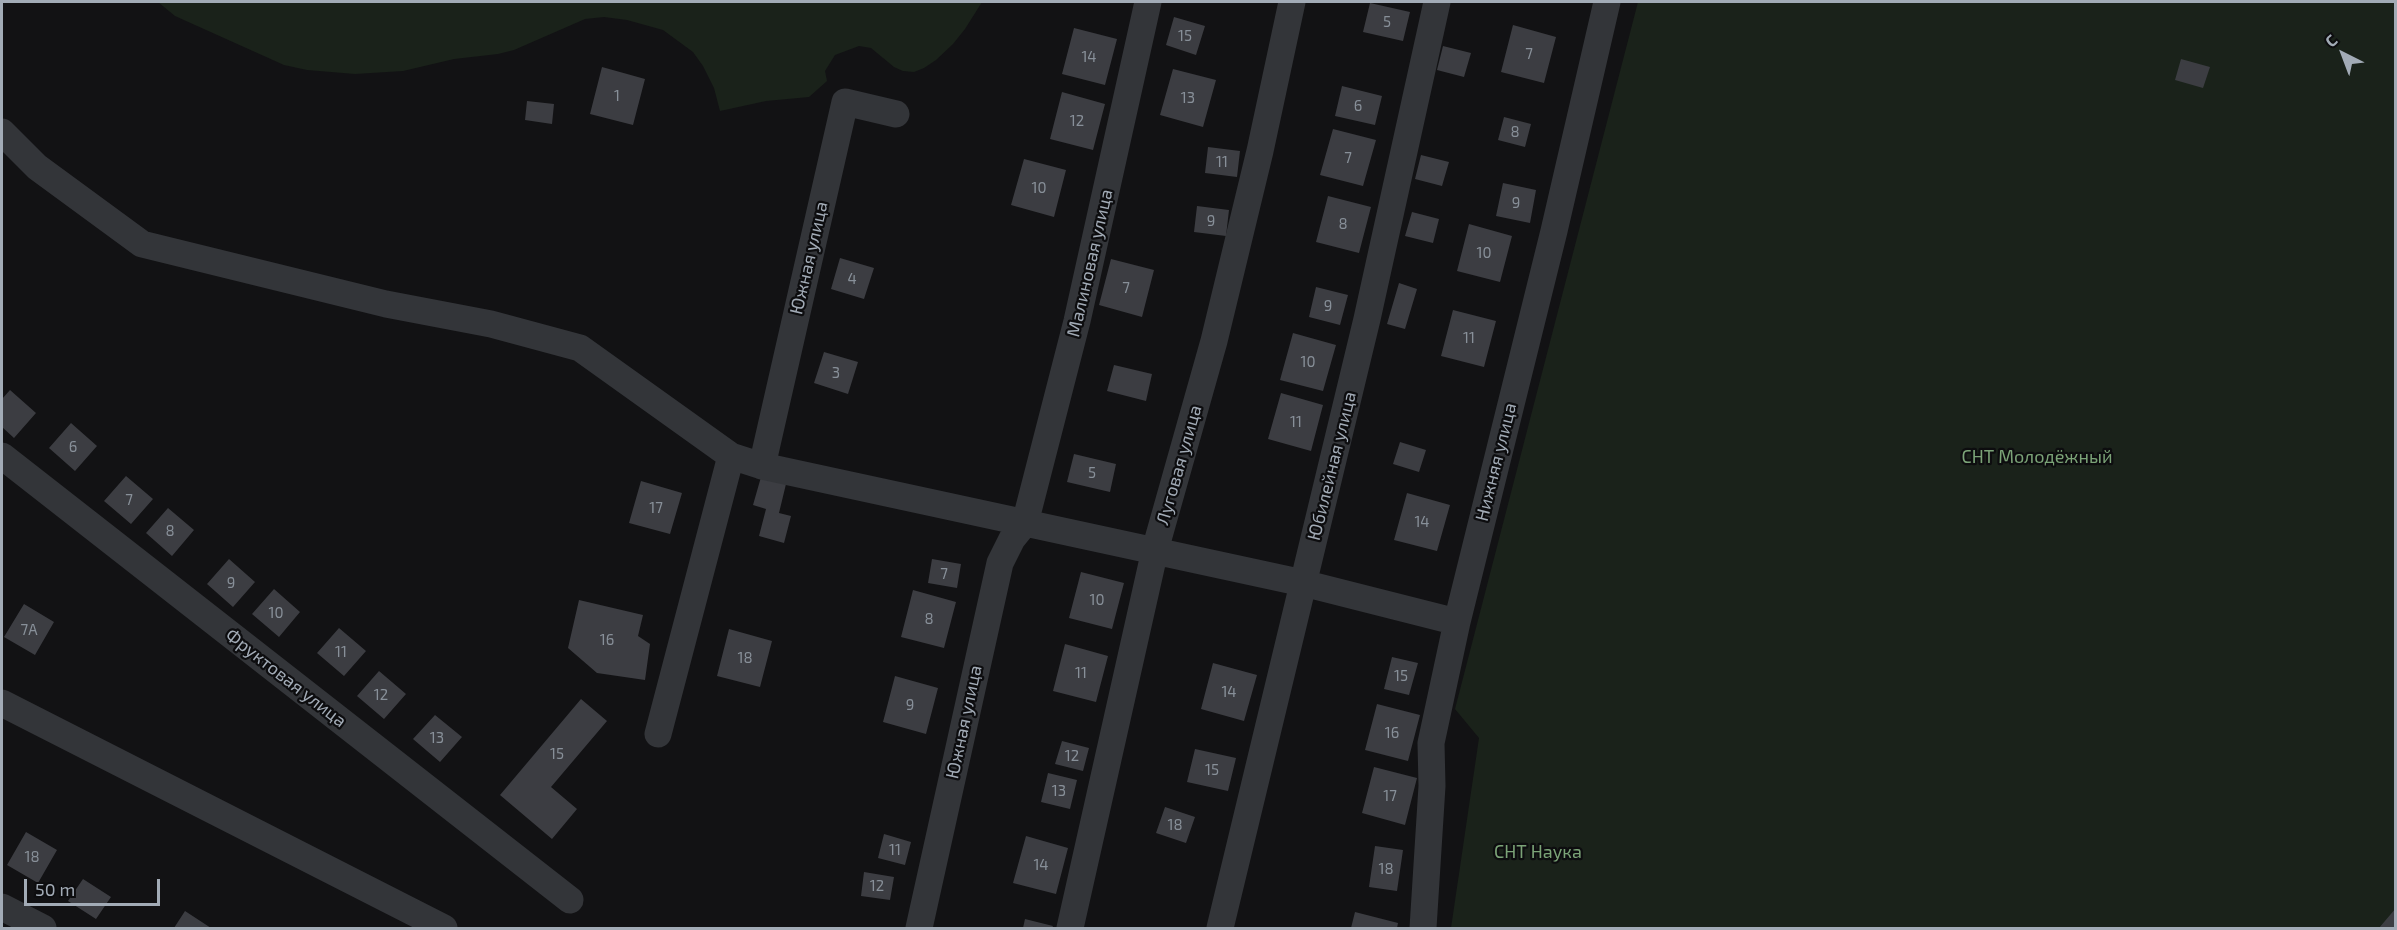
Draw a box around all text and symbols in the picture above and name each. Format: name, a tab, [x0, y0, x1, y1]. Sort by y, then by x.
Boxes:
house number: 5	[1383, 13, 1391, 31]
north arrow	[2313, 24, 2373, 84]
house number: 15	[1178, 27, 1192, 45]
text: С	[2321, 30, 2340, 50]
house number: 7	[1525, 45, 1533, 63]
house number: 14	[1081, 48, 1097, 66]
house number: 1	[614, 87, 620, 105]
house number: 13	[1181, 89, 1195, 107]
house number: 6	[1354, 97, 1362, 115]
house number: 12	[1070, 112, 1084, 130]
house number: 8	[1510, 123, 1520, 141]
house number: 7	[1344, 149, 1352, 167]
house number: 11	[1216, 153, 1228, 171]
house number: 10	[1031, 179, 1047, 197]
street label: Малиновая улица	[1062, 187, 1118, 339]
house number: 9	[1512, 194, 1520, 212]
street label: Южная улица	[786, 199, 832, 317]
house number: 9	[1207, 212, 1215, 230]
house number: 8	[1338, 215, 1348, 233]
house number: 10	[1476, 244, 1492, 262]
house number: 4	[847, 270, 857, 288]
house number: 7	[1122, 279, 1130, 297]
house number: 9	[1324, 297, 1332, 315]
house number: 11	[1463, 329, 1475, 347]
house number: 10	[1300, 353, 1316, 371]
house number: 3	[832, 364, 840, 382]
street label: Юбилейная улица	[1303, 389, 1361, 543]
street label: Нижняя улица	[1471, 401, 1521, 523]
street label: Луговая улица	[1152, 403, 1206, 527]
house number: 11	[1290, 413, 1302, 431]
house number: 6	[69, 438, 77, 456]
park label: СНТ Молодёжный	[1961, 446, 2113, 468]
house number: 5	[1088, 464, 1096, 482]
house number: 7	[125, 491, 133, 509]
house number: 17	[649, 499, 663, 517]
house number: 14	[1414, 513, 1430, 531]
house number: 8	[165, 522, 175, 540]
house number: 7	[940, 565, 948, 583]
house number: 9	[227, 574, 235, 592]
house number: 10	[1089, 591, 1105, 609]
house number: 10	[268, 604, 284, 622]
house number: 8	[924, 610, 934, 628]
house number: 7А	[20, 621, 38, 639]
street label: Фруктовая улица	[221, 624, 351, 732]
house number: 16	[600, 631, 614, 649]
house number: 11	[335, 643, 347, 661]
house number: 18	[737, 649, 753, 667]
street label: Южная улица	[941, 663, 987, 781]
house number: 11	[1075, 664, 1087, 682]
house number: 15	[1394, 667, 1408, 685]
house number: 14	[1221, 683, 1237, 701]
house number: 12	[374, 686, 388, 704]
house number: 9	[906, 696, 914, 714]
house number: 16	[1385, 724, 1399, 742]
house number: 13	[430, 729, 444, 747]
house number: 15	[550, 745, 564, 763]
house number: 12	[1065, 747, 1079, 765]
house number: 15	[1205, 761, 1219, 779]
house number: 13	[1052, 782, 1066, 800]
house number: 17	[1383, 787, 1397, 805]
house number: 18	[1167, 816, 1183, 834]
house number: 11	[889, 841, 901, 859]
park label: СНТ Наука	[1494, 841, 1582, 863]
house number: 18	[24, 848, 40, 866]
house number: 14	[1033, 856, 1049, 874]
house number: 18	[1378, 860, 1394, 878]
scale bar	[27, 867, 164, 905]
house number: 12	[870, 877, 884, 895]
text: 50 m	[35, 878, 75, 900]

